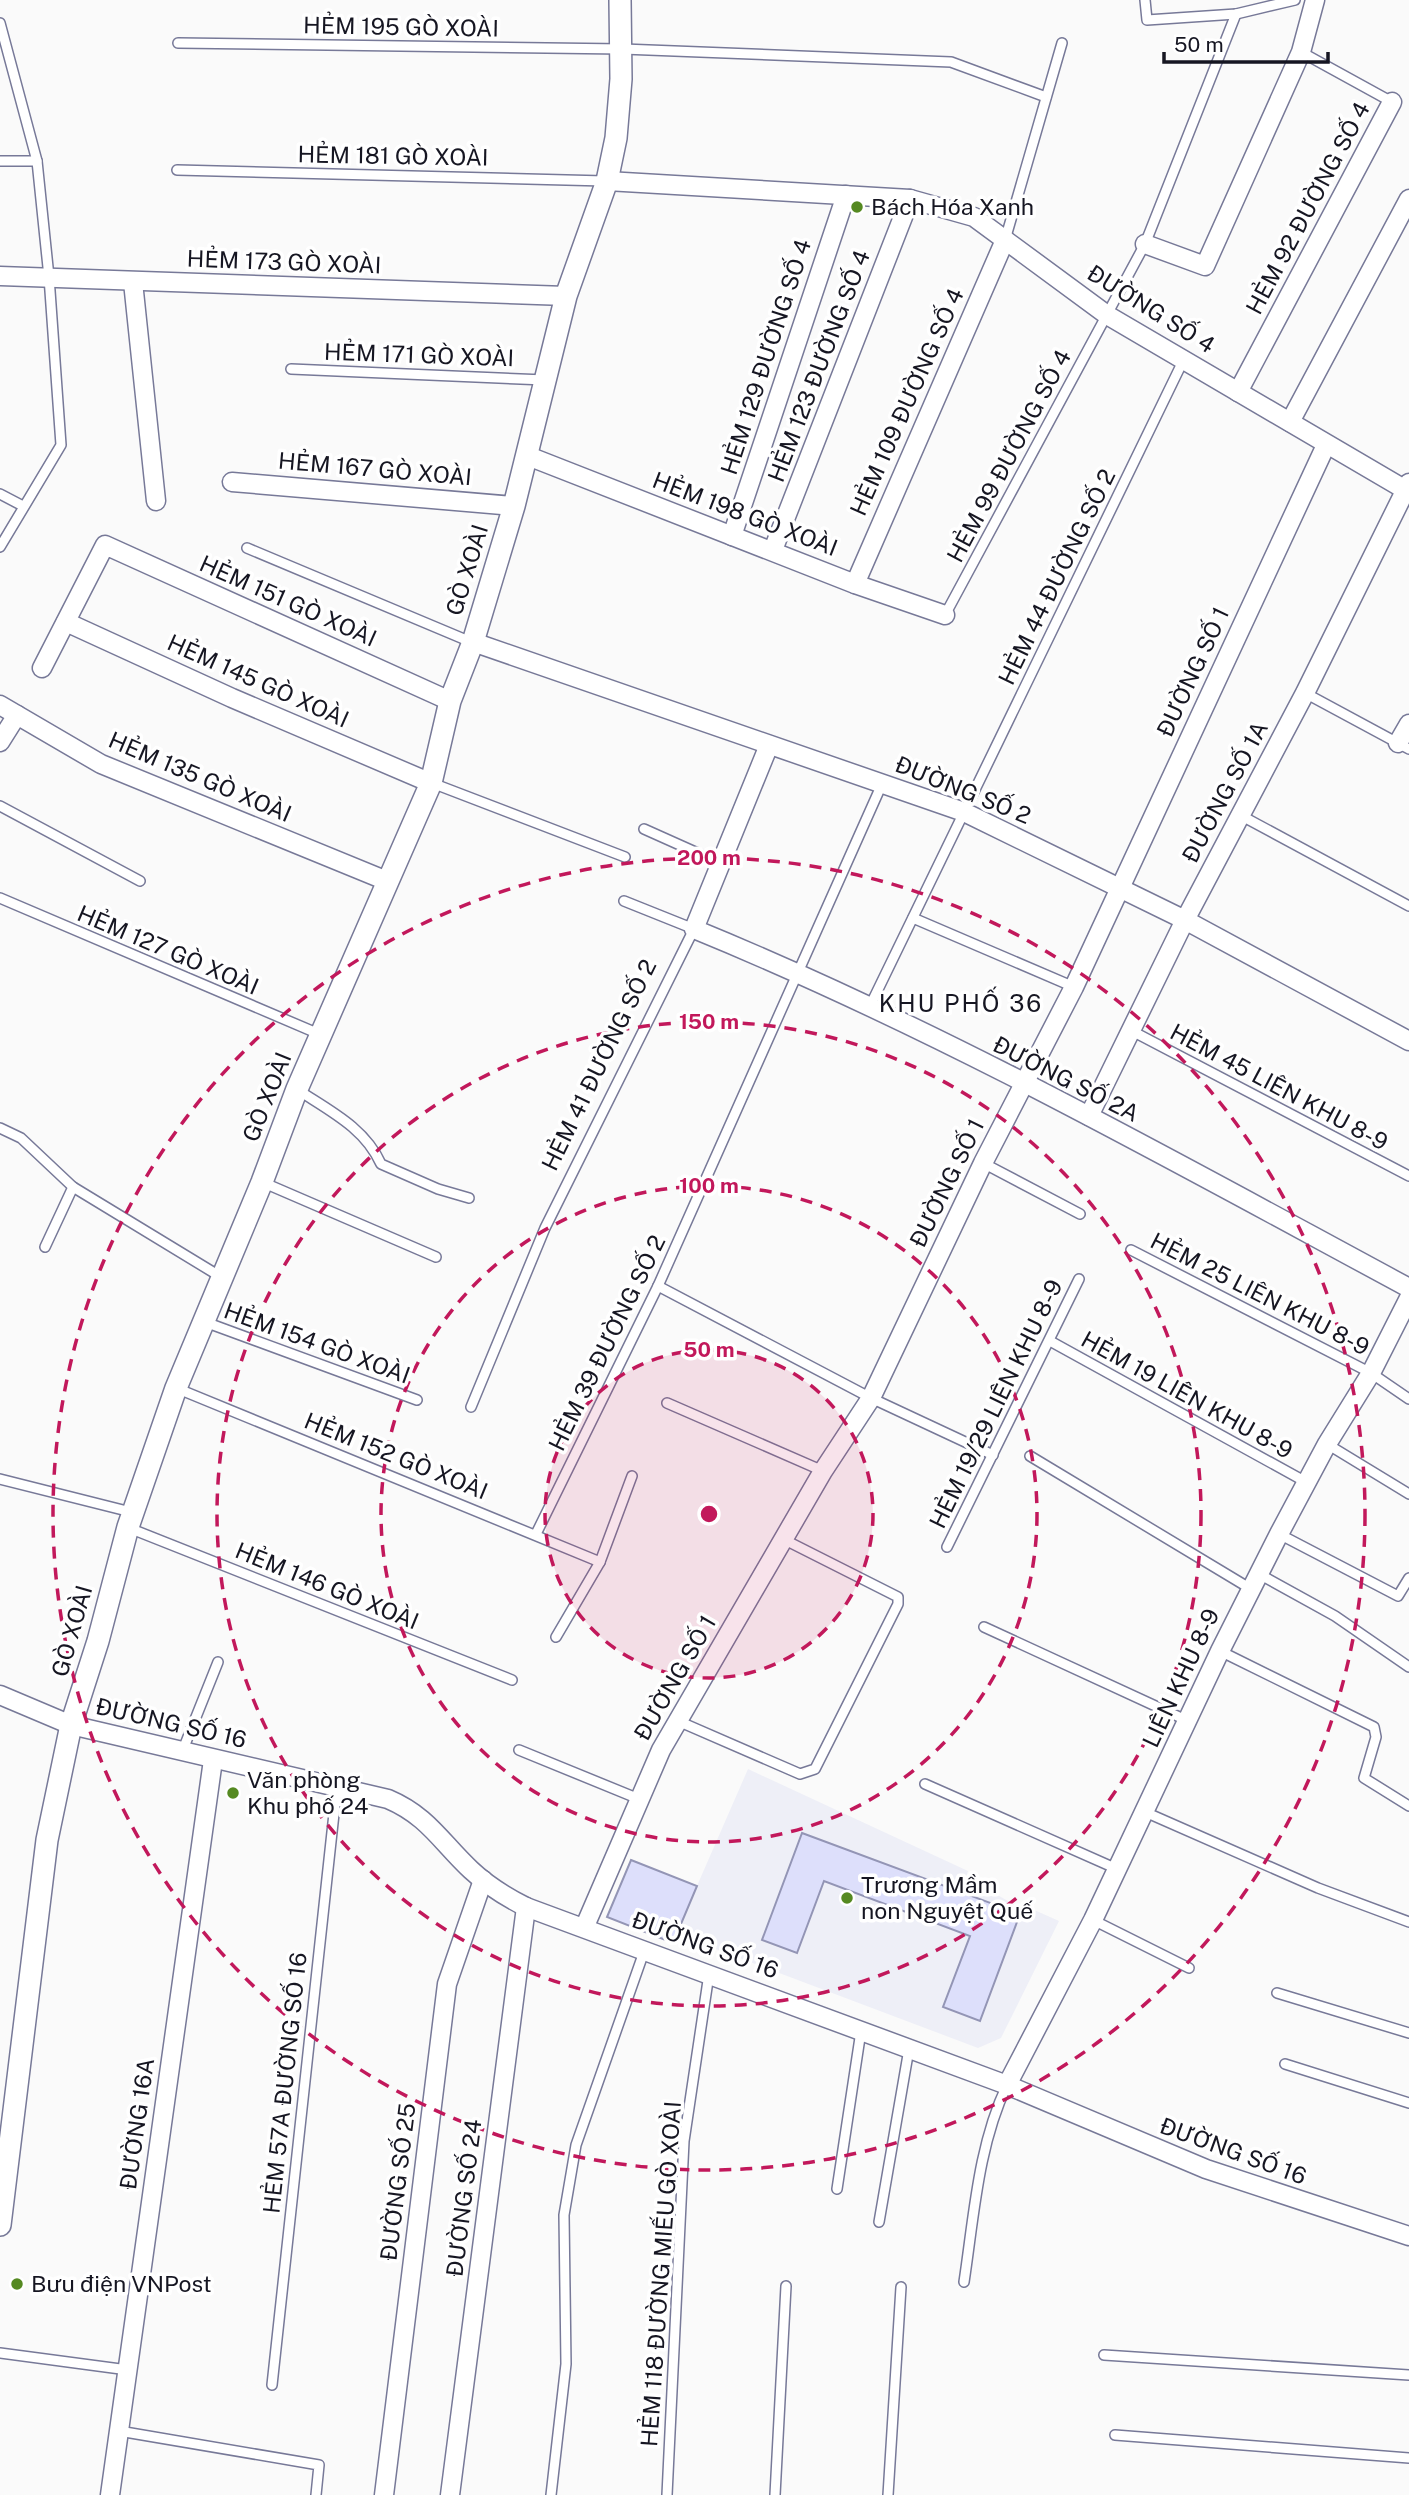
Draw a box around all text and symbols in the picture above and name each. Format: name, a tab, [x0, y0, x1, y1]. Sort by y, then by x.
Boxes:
street label: HẺM 195 GÒ XOÀI	[303, 11, 499, 42]
scale bar	[1164, 21, 1328, 65]
text: 50 m	[1174, 32, 1224, 57]
street label: HẺM 92 ĐƯỜNG SỐ 4	[1238, 96, 1375, 318]
street label: HẺM 181 GÒ XOÀI	[297, 140, 489, 171]
place label: Bách Hóa Xanh	[871, 193, 1034, 220]
marker: Bách Hóa Xanh	[849, 199, 865, 215]
street label: HẺM 129 ĐƯỜNG SỐ 4	[713, 235, 816, 478]
street label: HẺM 173 GÒ XOÀI	[186, 245, 382, 278]
street label: HẺM 123 ĐƯỜNG SỐ 4	[760, 245, 875, 485]
street label: ĐƯỜNG SỐ 4	[1083, 257, 1221, 358]
street label: HẺM 109 ĐƯỜNG SỐ 4	[842, 283, 969, 520]
street label: HẺM 171 GÒ XOÀI	[323, 338, 515, 371]
street label: HẺM 99 ĐƯỜNG SỐ 4	[939, 344, 1076, 567]
street label: HẺM 167 GÒ XOÀI	[277, 447, 473, 490]
street label: HẺM 44 ĐƯỜNG SỐ 2	[991, 464, 1121, 689]
street label: HẺM 198 GÒ XOÀI	[649, 466, 841, 561]
street label: GÒ XOÀI	[440, 521, 493, 619]
street label: HẺM 151 GÒ XOÀI	[196, 549, 381, 652]
street label: ĐƯỜNG SỐ 1	[1149, 602, 1234, 741]
street label: HẺM 145 GÒ XOÀI	[163, 628, 353, 733]
street label: ĐƯỜNG SỐ 1A	[1174, 716, 1273, 867]
street label: HẺM 135 GÒ XOÀI	[105, 726, 296, 827]
street label: ĐƯỜNG SỐ 2	[891, 748, 1036, 829]
text: 200 m	[677, 845, 741, 870]
street label: HẺM 127 GÒ XOÀI	[74, 899, 263, 1000]
street label: HẺM 41 ĐƯỜNG SỐ 2	[534, 954, 661, 1175]
district label: KHU PHỐ 36	[879, 986, 1043, 1017]
text: 150 m	[679, 1009, 739, 1034]
street label: HẺM 45 LIÊN KHU 8-9	[1166, 1018, 1393, 1155]
street label: ĐƯỜNG SỐ 2A	[989, 1028, 1145, 1127]
street label: GÒ XOÀI	[236, 1048, 297, 1145]
street label: ĐƯỜNG SỐ 1	[902, 1113, 989, 1251]
text: 100 m	[679, 1173, 739, 1198]
street label: HẺM 25 LIÊN KHU 8-9	[1146, 1227, 1374, 1361]
street label: HẺM 39 ĐƯỜNG SỐ 2	[541, 1230, 670, 1455]
street label: HẺM 19/29 LIÊN KHU 8-9	[923, 1275, 1068, 1533]
street label: HẺM 154 GÒ XOÀI	[221, 1296, 414, 1389]
street label: HẺM 19 LIÊN KHU 8-9	[1077, 1325, 1298, 1464]
text: 50 m	[683, 1337, 735, 1362]
street label: HẺM 152 GÒ XOÀI	[301, 1406, 492, 1505]
centre of rings	[697, 1502, 721, 1526]
street label: HẺM 146 GÒ XOÀI	[232, 1536, 423, 1635]
street label: GÒ XOÀI	[46, 1582, 97, 1680]
street label: LIÊN KHU 8-9	[1137, 1604, 1224, 1751]
street label: ĐƯỜNG SỐ 1	[626, 1610, 721, 1745]
street label: ĐƯỜNG SỐ 16	[93, 1690, 250, 1753]
place label: Văn phòng Khu phố 24	[247, 1766, 368, 1819]
marker: Văn phòng Khu phố 24	[225, 1785, 241, 1801]
place label: Trương Mầm non Nguyệt Quế	[861, 1871, 1033, 1924]
marker: Trương Mầm non Nguyệt Quế	[839, 1890, 855, 1906]
street label: ĐƯỜNG SỐ 16	[628, 1904, 783, 1984]
street label: HẺM 57A ĐƯỜNG SỐ 16	[255, 1951, 312, 2215]
street label: ĐƯỜNG 16A	[114, 2056, 159, 2192]
street label: HẺM 118 ĐƯỜNG MIẾU GÒ XOÀI	[634, 2100, 686, 2448]
street label: ĐƯỜNG SỐ 25	[372, 2101, 421, 2262]
street label: ĐƯỜNG SỐ 16	[1156, 2110, 1311, 2190]
street label: ĐƯỜNG SỐ 24	[438, 2117, 487, 2278]
place label: Bưu điện VNPost	[31, 2270, 212, 2297]
marker: Bưu điện VNPost	[9, 2276, 25, 2292]

